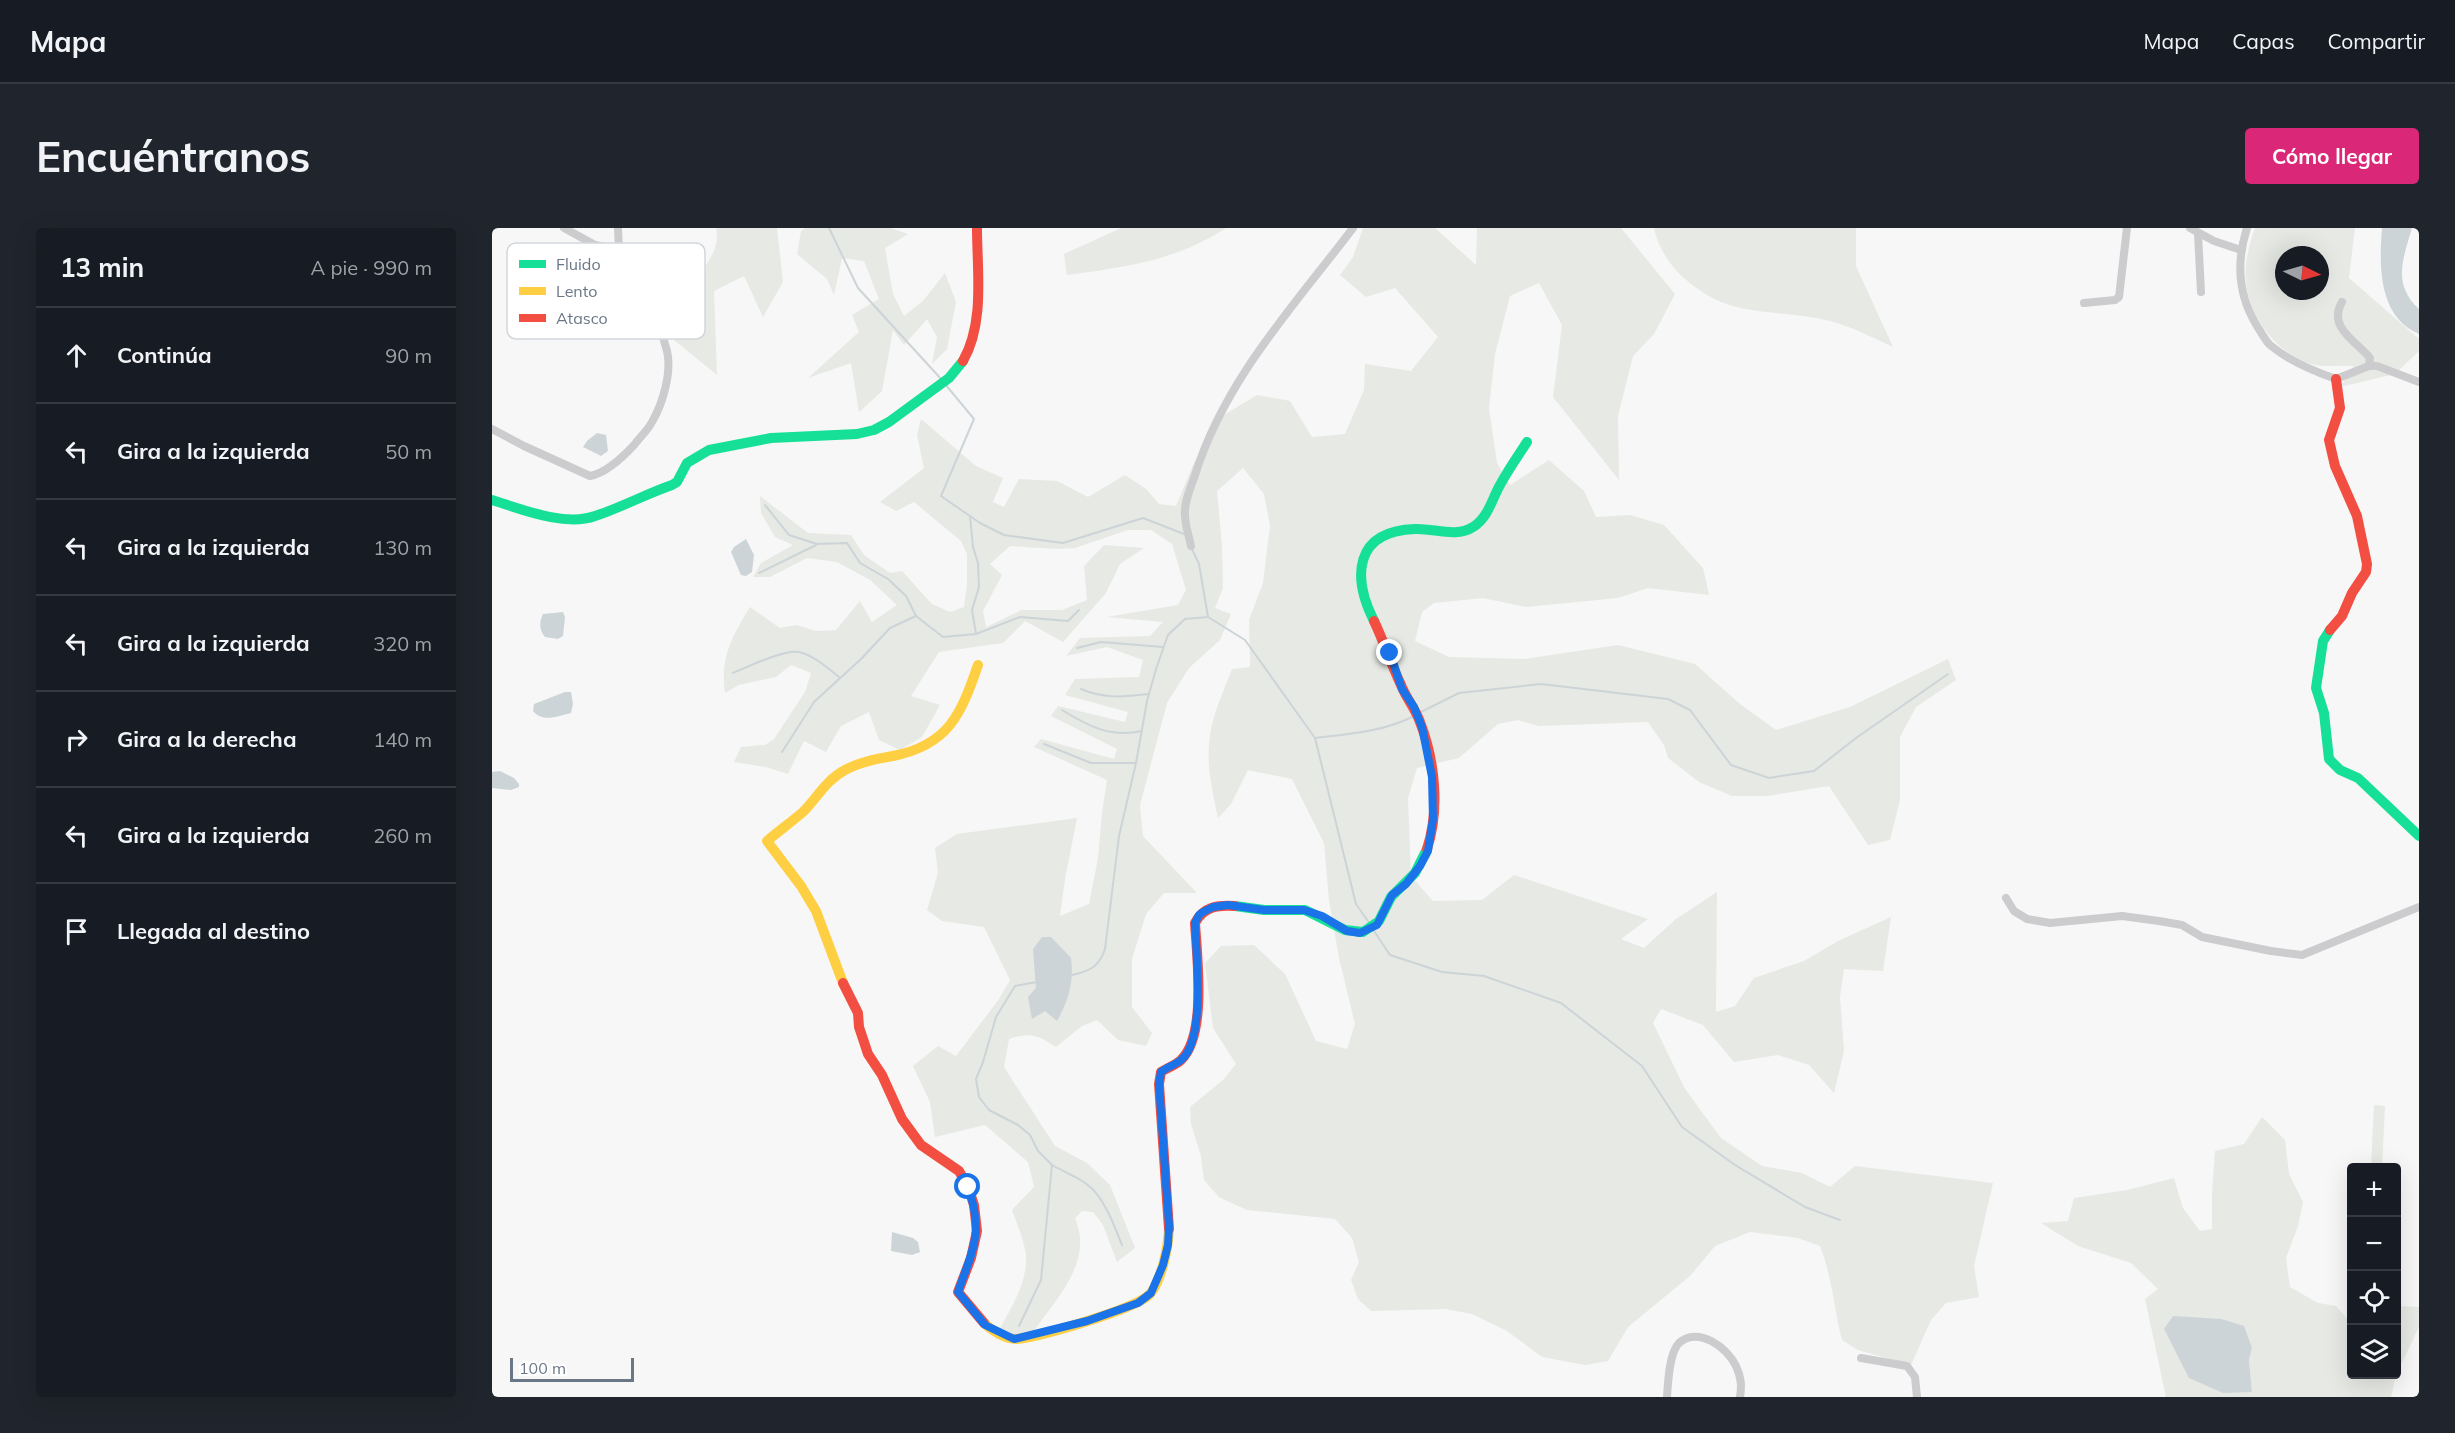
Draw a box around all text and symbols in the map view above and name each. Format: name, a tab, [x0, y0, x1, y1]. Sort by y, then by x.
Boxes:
text: Mapa	[30, 24, 106, 59]
text: Mapa	[2144, 28, 2199, 54]
text: Capas	[2232, 28, 2295, 54]
text: Compartir	[2328, 28, 2425, 54]
button: Cómo llegar	[2245, 128, 2419, 184]
text: Encuéntranos	[36, 130, 310, 183]
legend	[507, 243, 705, 339]
north arrow	[2275, 246, 2329, 300]
text: 13 min	[60, 251, 144, 284]
text: Fluido	[556, 254, 601, 274]
text: A pie · 990 m	[311, 255, 432, 280]
text: Lento	[556, 281, 597, 301]
text: Atasco	[556, 308, 608, 328]
icon: ahead	[60, 339, 93, 372]
text: Continúa	[117, 341, 212, 369]
text: 90 m	[385, 343, 432, 368]
icon: left	[60, 435, 93, 468]
text: Gira a la izquierda	[117, 437, 310, 465]
text: 50 m	[385, 439, 432, 464]
icon: left	[60, 531, 93, 564]
text: Gira a la izquierda	[117, 533, 310, 561]
text: 130 m	[373, 535, 432, 560]
icon: left	[60, 627, 93, 660]
text: Gira a la izquierda	[117, 629, 310, 657]
text: 320 m	[373, 631, 432, 656]
route end	[1376, 639, 1402, 665]
icon: right	[60, 723, 93, 756]
text: Gira a la derecha	[117, 725, 297, 753]
text: 140 m	[373, 727, 432, 752]
icon: left	[60, 819, 93, 852]
text: Gira a la izquierda	[117, 821, 310, 849]
text: 260 m	[373, 823, 432, 848]
icon: arrive	[60, 915, 93, 948]
text: Llegada al destino	[117, 917, 310, 945]
map controls	[2347, 1163, 2401, 1379]
button: +	[2347, 1163, 2401, 1217]
route start	[954, 1173, 980, 1199]
button: −	[2347, 1217, 2401, 1271]
button: locate	[2347, 1271, 2401, 1325]
button: layers	[2347, 1325, 2401, 1379]
scale bar	[510, 1355, 634, 1382]
text: 100 m	[519, 1358, 566, 1378]

